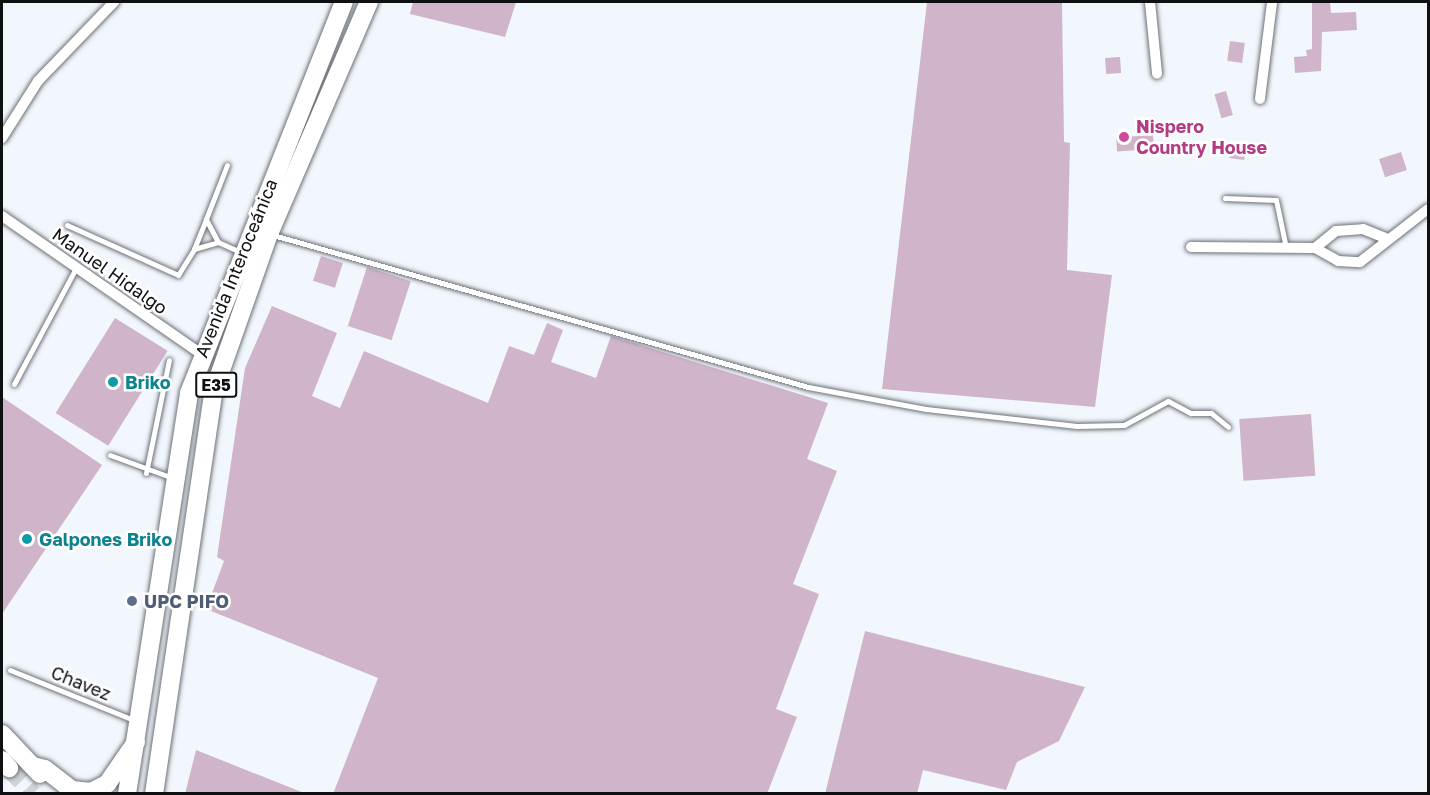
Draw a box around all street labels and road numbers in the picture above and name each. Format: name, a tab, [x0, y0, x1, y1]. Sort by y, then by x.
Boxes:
street label: Avenida Interoceánica	[190, 175, 282, 361]
street label: Manuel Hidalgo	[48, 223, 172, 319]
road number: E35	[195, 372, 237, 398]
street label: Chavez	[48, 661, 114, 705]

